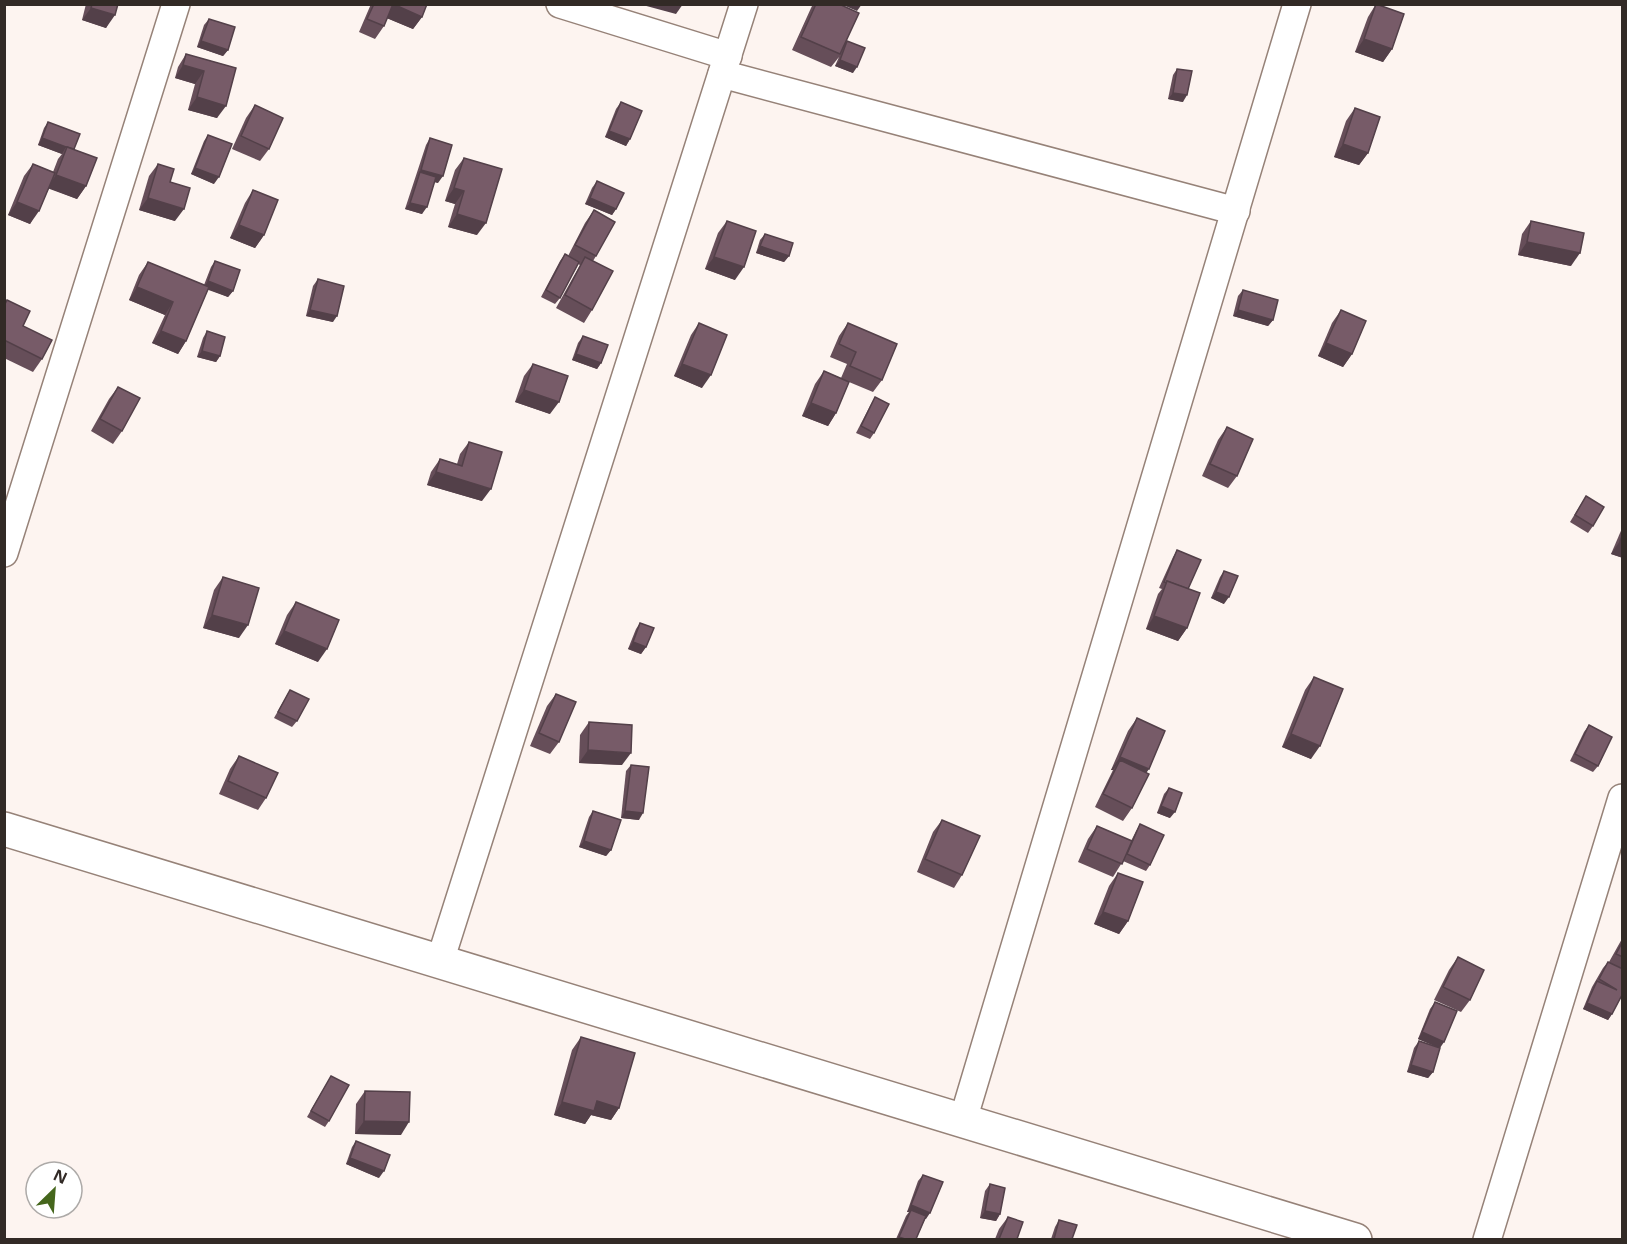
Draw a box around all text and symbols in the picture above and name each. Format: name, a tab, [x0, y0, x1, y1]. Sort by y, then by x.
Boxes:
north arrow	[24, 1160, 84, 1220]
text: N	[50, 1164, 71, 1189]

